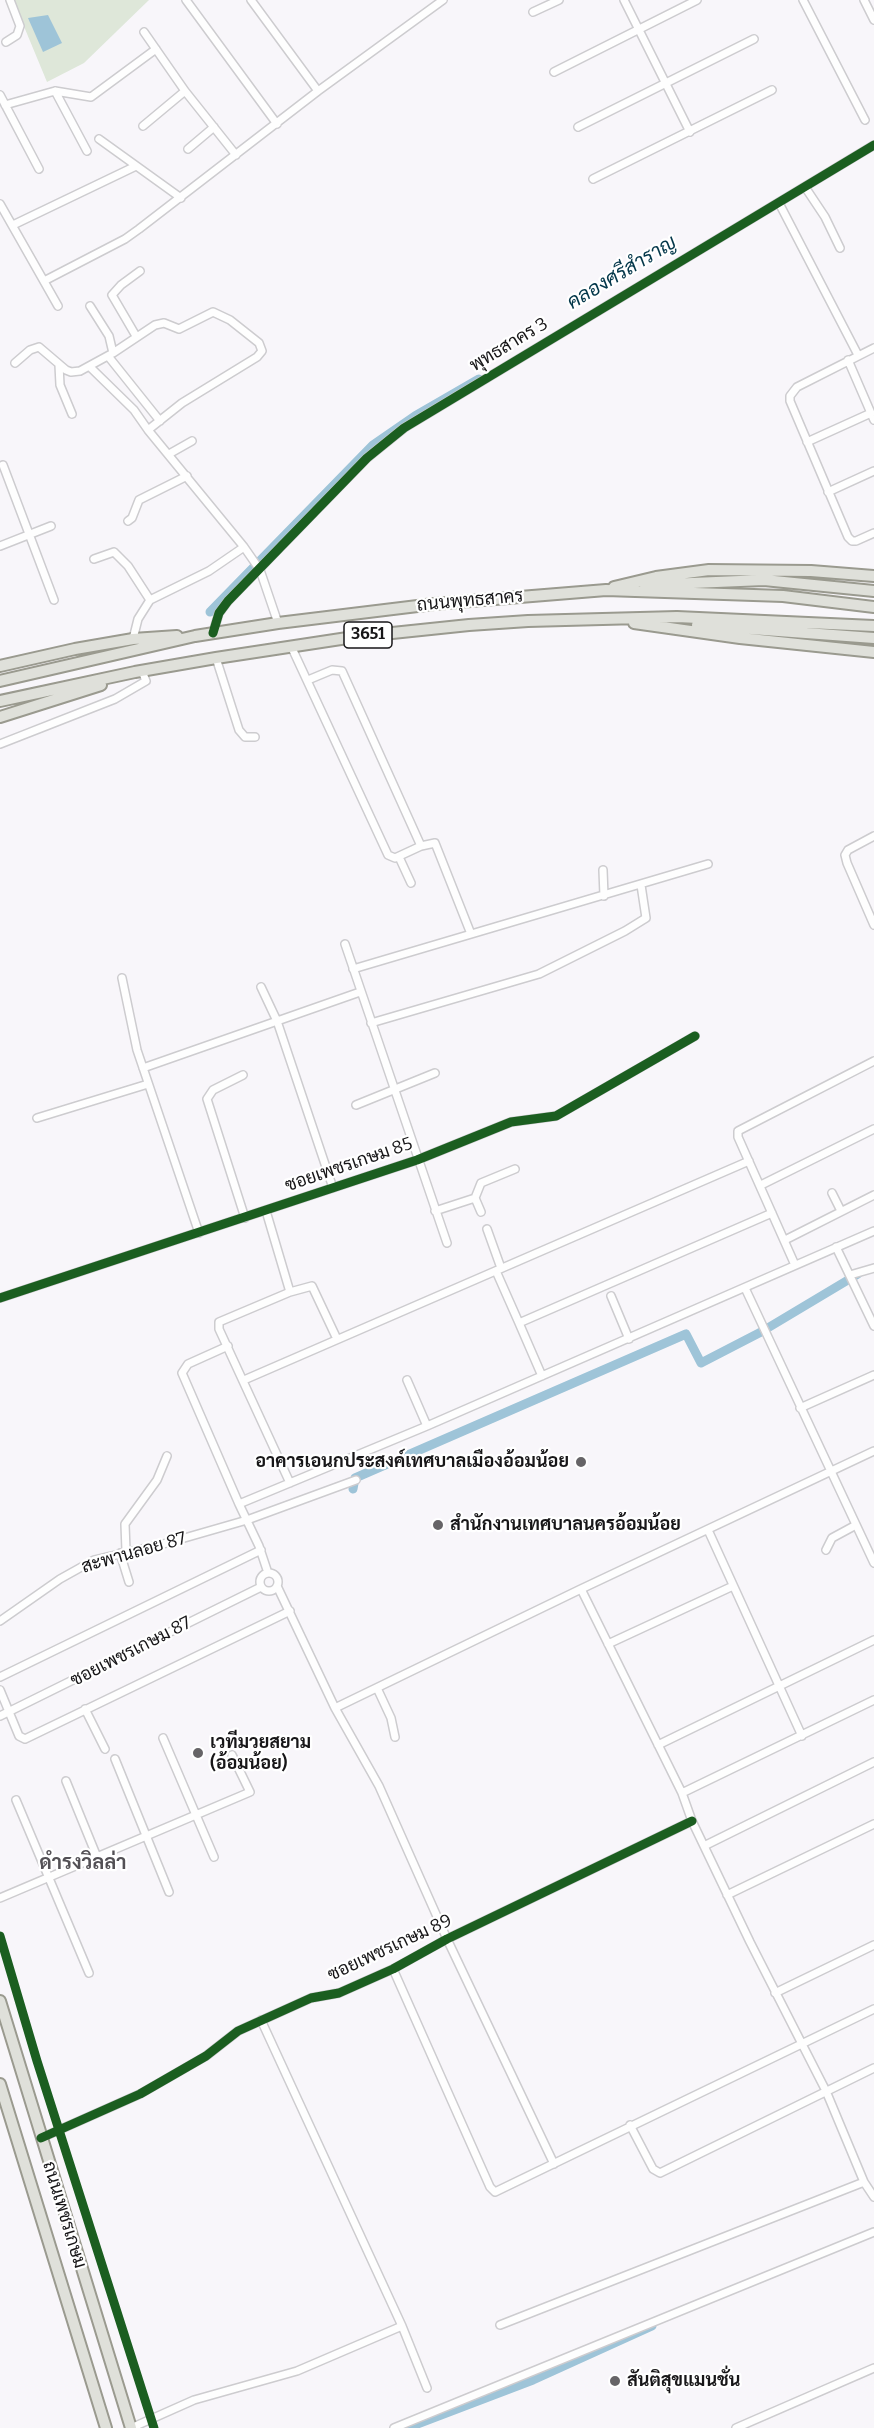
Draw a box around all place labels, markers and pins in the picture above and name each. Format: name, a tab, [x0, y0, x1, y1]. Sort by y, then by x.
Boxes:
place label: อาคารเอนกประสงค์เทศบาลเมืองอ้อมน้อย	[255, 1451, 569, 1473]
marker: อาคารเอนกประสงค์เทศบาลเมืองอ้อมน้อย	[574, 1455, 588, 1469]
place label: สำนักงานเทศบาลนครอ้อมน้อย	[450, 1514, 681, 1536]
marker: สำนักงานเทศบาลนครอ้อมน้อย	[431, 1518, 445, 1532]
place label: เวทีมวยสยาม (อ้อมน้อย)	[210, 1732, 311, 1774]
marker: เวทีมวยสยาม (อ้อมน้อย)	[191, 1746, 205, 1760]
place label: สันติสุขแมนชั่น	[627, 2370, 741, 2392]
marker: สันติสุขแมนชั่น	[608, 2374, 622, 2388]

